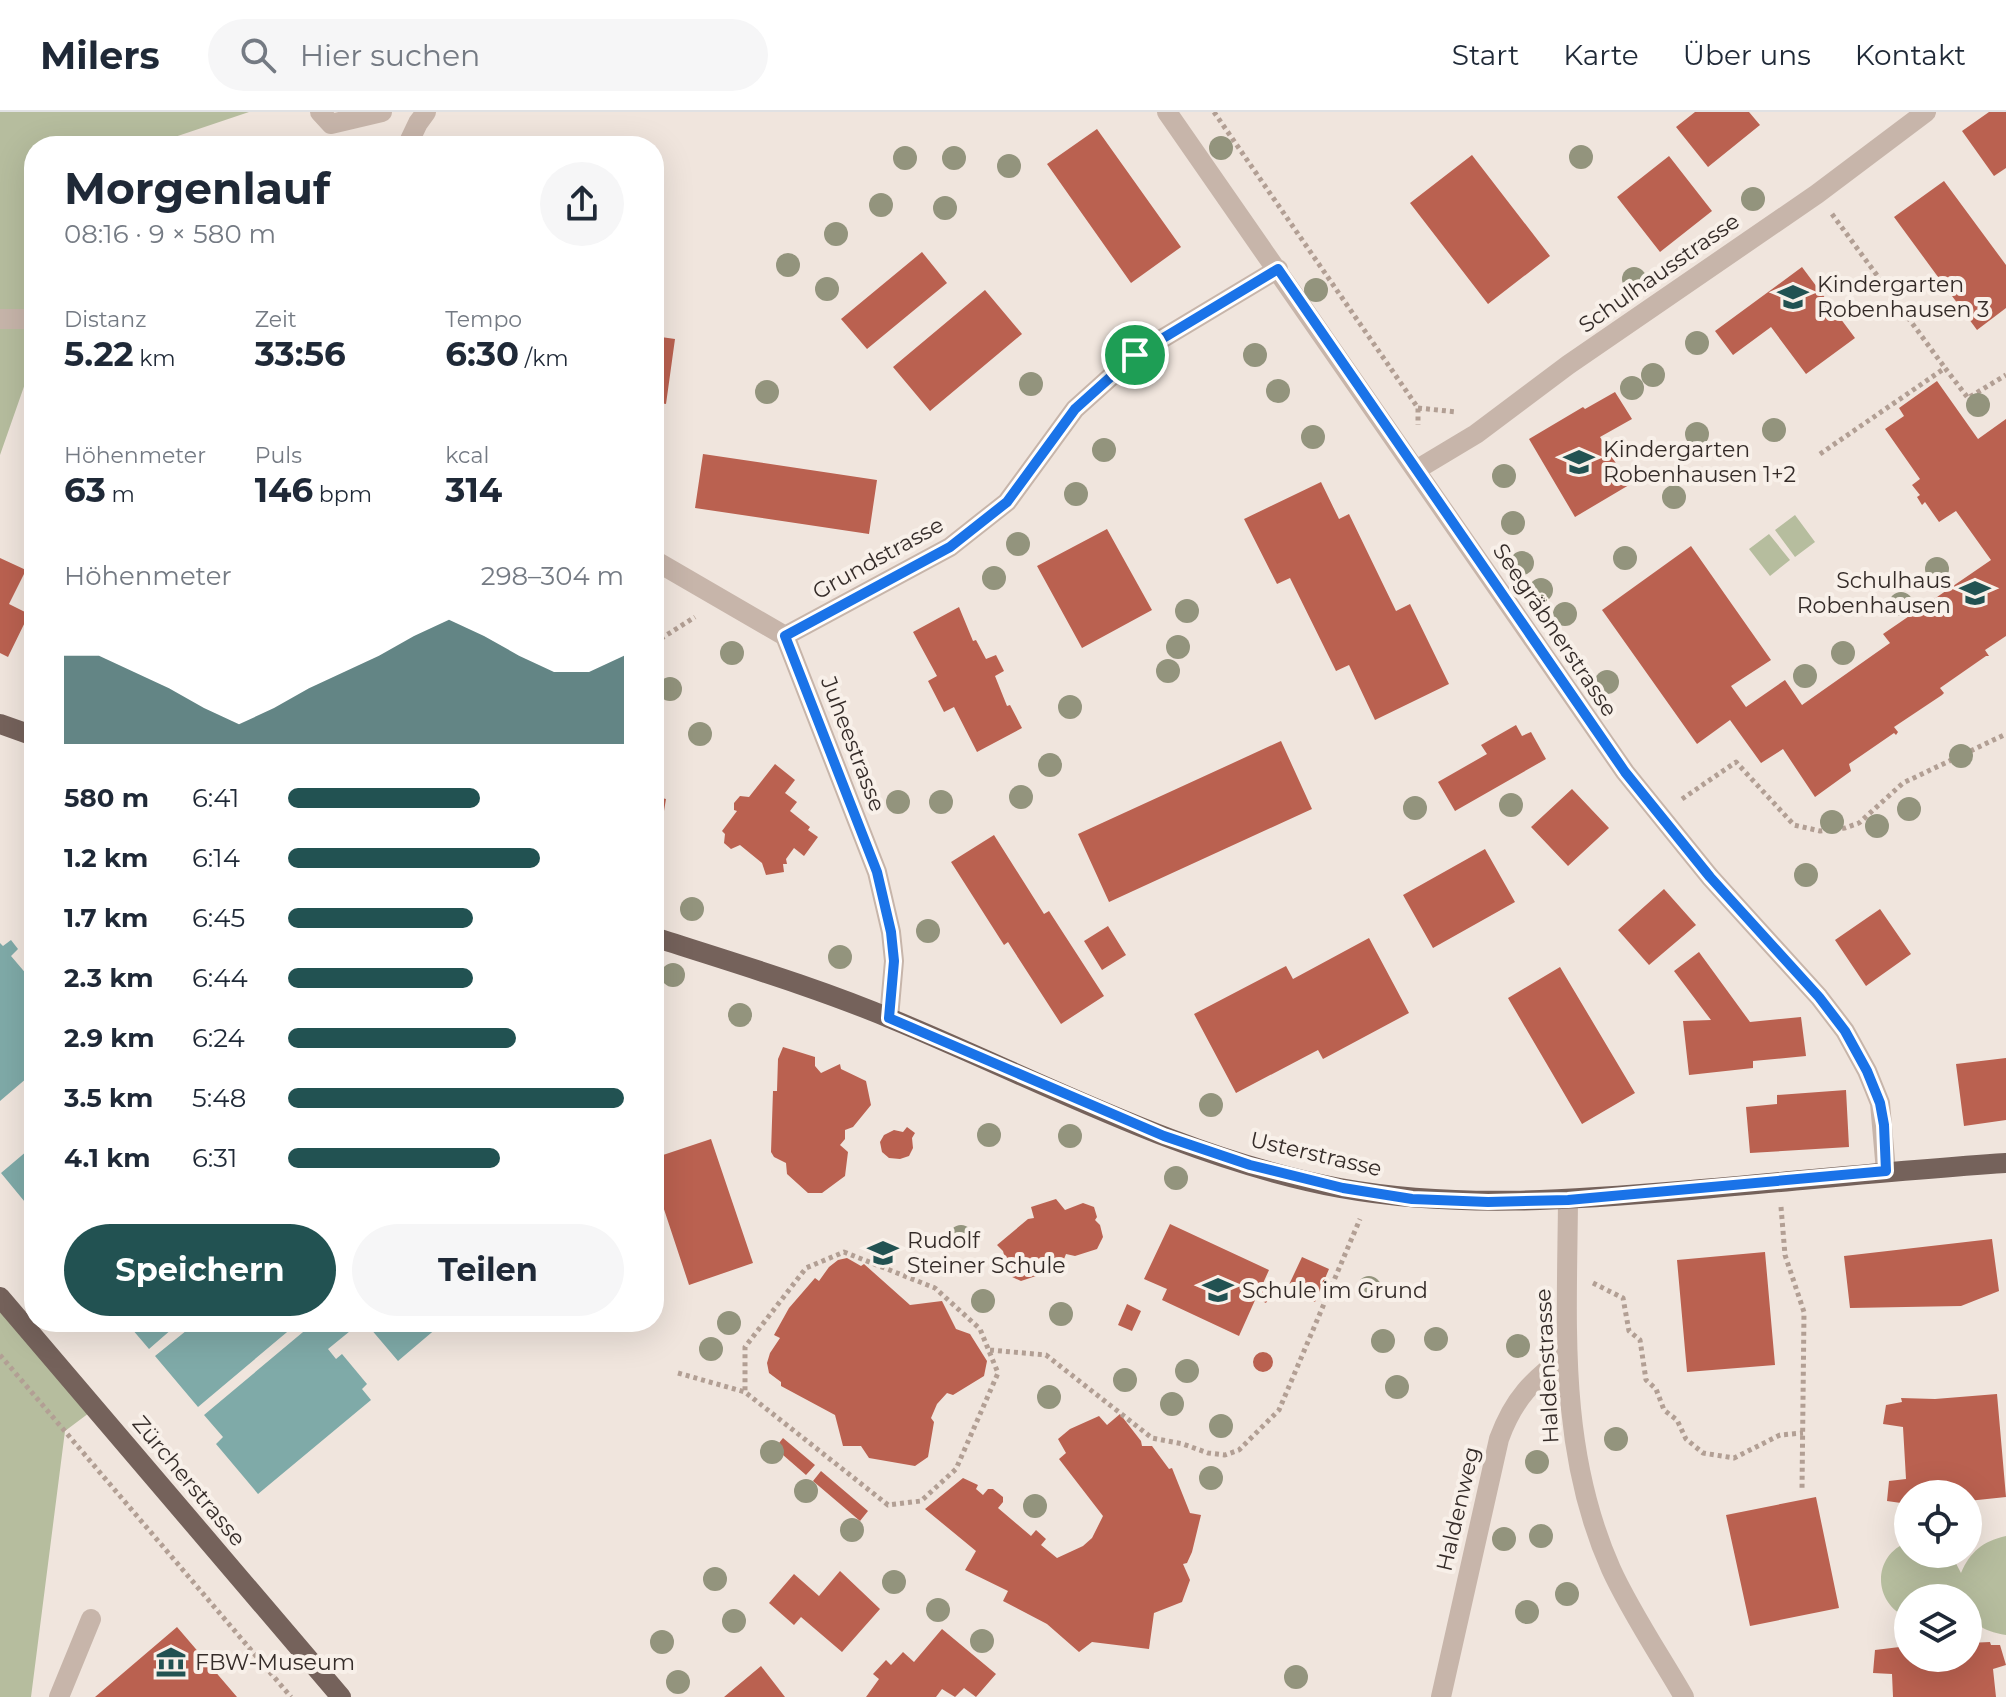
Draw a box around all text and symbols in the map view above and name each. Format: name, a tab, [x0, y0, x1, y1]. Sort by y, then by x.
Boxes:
search box	[208, 19, 768, 91]
text: Milers	[40, 32, 160, 79]
icon: search	[236, 33, 280, 77]
text: Hier suchen	[300, 37, 480, 74]
text: Start	[1452, 38, 1519, 72]
text: Karte	[1563, 38, 1639, 72]
text: Über uns	[1683, 38, 1811, 72]
text: Kontakt	[1855, 38, 1966, 72]
text: Morgenlauf	[64, 161, 330, 215]
button: share	[540, 162, 624, 246]
street label: Schulhausstrasse	[1573, 207, 1745, 339]
text: 08:16 · 9 × 580 m	[64, 218, 276, 250]
place label: Kindergarten Robenhausen 3	[1817, 271, 1989, 323]
school or university icon: Kindergarten Robenhausen 3	[1776, 280, 1810, 314]
text: Distanz	[64, 306, 146, 333]
text: Zeit	[255, 306, 297, 333]
text: Tempo	[445, 306, 522, 333]
pin	[1101, 321, 1169, 389]
text: 5.22	[64, 333, 134, 375]
text: 33:56	[255, 333, 346, 375]
text: 6:30	[445, 333, 519, 375]
icon: arrive	[1113, 333, 1157, 377]
text: km	[134, 345, 176, 372]
text: /km	[519, 345, 569, 372]
place label: Kindergarten Robenhausen 1+2	[1603, 436, 1796, 488]
text: Höhenmeter	[64, 442, 206, 469]
text: Puls	[255, 442, 302, 469]
text: kcal	[445, 442, 489, 469]
school or university icon: Kindergarten Robenhausen 1+2	[1562, 445, 1596, 479]
text: 63	[64, 469, 106, 511]
text: 146	[255, 469, 313, 511]
text: 314	[445, 469, 502, 511]
text: m	[106, 481, 135, 508]
text: bpm	[313, 481, 372, 508]
street label: Grundstrasse	[808, 511, 948, 605]
street label: Seegräbnerstrasse	[1487, 538, 1623, 722]
text: Höhenmeter	[64, 560, 232, 592]
text: 298–304 m	[481, 560, 624, 592]
place label: Schulhaus Robenhausen	[1797, 567, 1951, 619]
school or university icon: Schulhaus Robenhausen	[1958, 576, 1992, 610]
street label: Juheestrasse	[814, 672, 891, 815]
text: 580 m	[64, 782, 149, 814]
text: 6:41	[192, 782, 239, 814]
text: 1.2 km	[64, 842, 148, 874]
text: 6:14	[192, 842, 240, 874]
text: 1.7 km	[64, 902, 148, 934]
text: 6:45	[192, 902, 245, 934]
text: 2.3 km	[64, 962, 154, 994]
text: 6:44	[192, 962, 248, 994]
text: 2.9 km	[64, 1022, 155, 1054]
text: 6:24	[192, 1022, 245, 1054]
text: 3.5 km	[64, 1082, 153, 1114]
text: 5:48	[192, 1082, 246, 1114]
street label: Usterstrasse	[1248, 1126, 1384, 1182]
text: 4.1 km	[64, 1142, 151, 1174]
text: 6:31	[192, 1142, 237, 1174]
button: Speichern	[64, 1224, 336, 1316]
button: Teilen	[352, 1224, 624, 1316]
place label: Rudolf Steiner Schule	[907, 1227, 1066, 1279]
school or university icon: Rudolf Steiner Schule	[866, 1236, 900, 1270]
school or university icon: Schule im Grund	[1201, 1273, 1235, 1307]
place label: Schule im Grund	[1242, 1277, 1428, 1304]
street label: Haldenstrasse	[1529, 1288, 1565, 1444]
street label: Zürcherstrasse	[127, 1410, 251, 1552]
street label: Haldenweg	[1431, 1444, 1485, 1574]
map controls	[1894, 1480, 1982, 1672]
button: locate	[1894, 1480, 1982, 1568]
button: layers	[1894, 1584, 1982, 1672]
museum icon: FBW-Museum	[154, 1645, 188, 1679]
place label: FBW-Museum	[195, 1649, 355, 1676]

